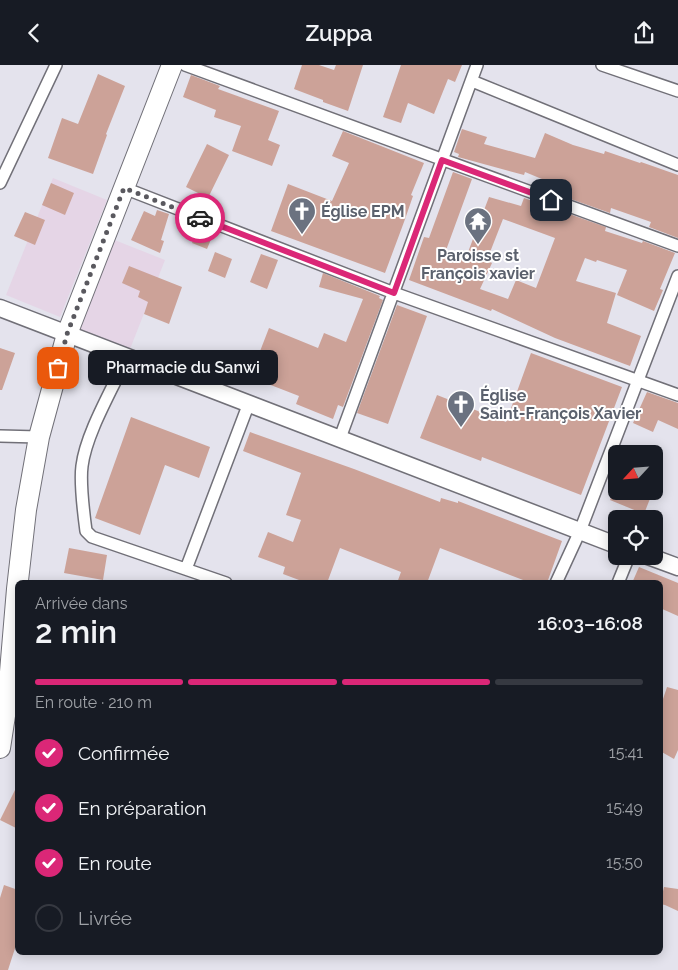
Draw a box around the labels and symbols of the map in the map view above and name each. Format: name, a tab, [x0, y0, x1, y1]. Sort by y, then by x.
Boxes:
pin	[530, 179, 572, 221]
courier	[175, 193, 225, 243]
church icon: Église EPM	[287, 196, 317, 235]
place label: Église EPM	[321, 201, 405, 221]
temple icon: Paroisse st François xavier	[463, 206, 493, 245]
place label: Paroisse st François xavier	[421, 246, 535, 283]
pin	[37, 347, 79, 389]
callout: Pharmacie du Sanwi	[88, 351, 278, 385]
place label: Église Saint-François Xavier	[480, 385, 641, 423]
church icon: Église Saint-François Xavier	[446, 389, 476, 428]
north arrow	[608, 445, 662, 500]

